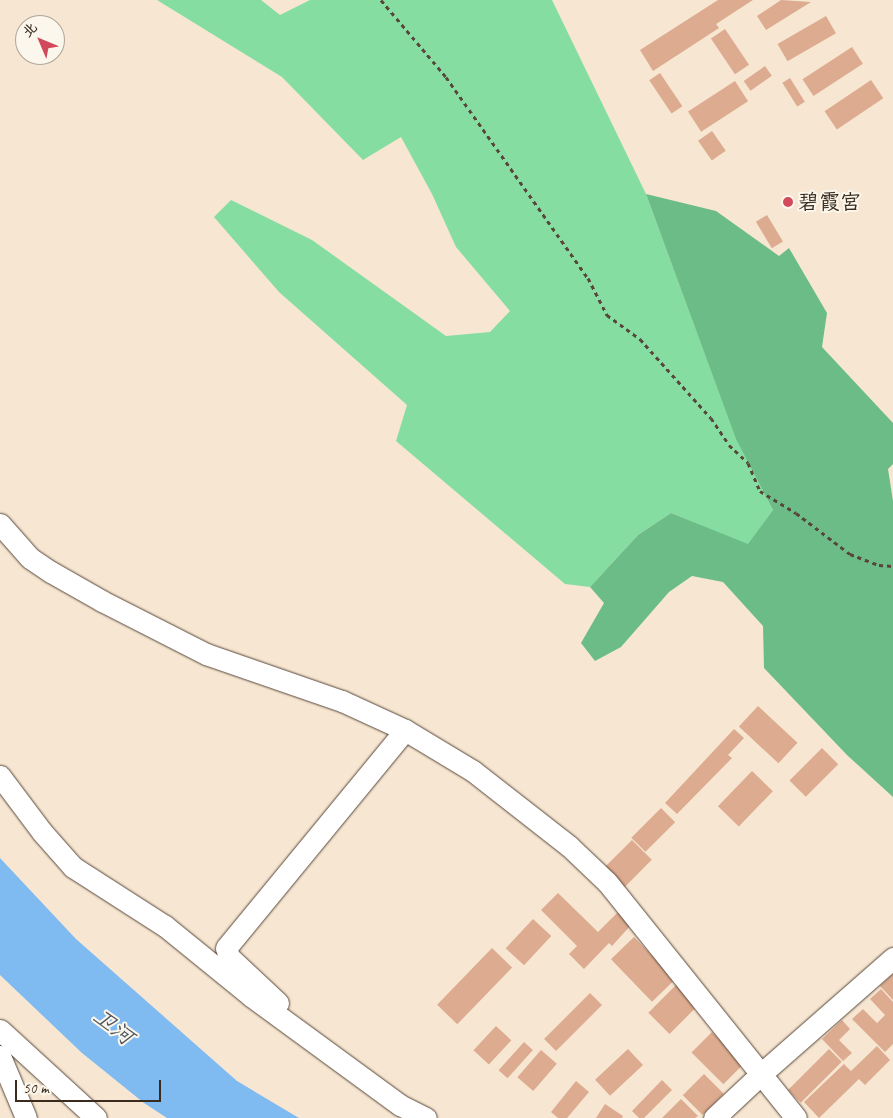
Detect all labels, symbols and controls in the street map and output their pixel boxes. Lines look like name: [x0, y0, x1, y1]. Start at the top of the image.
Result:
north arrow: [15, 15, 65, 65]
text: 北: [19, 19, 41, 41]
place label: 碧霞宫: [798, 189, 861, 215]
marker: 碧霞宫: [782, 196, 794, 208]
water label: 卫河: [88, 1003, 138, 1051]
scale bar: [18, 1070, 164, 1102]
text: 50 m: [23, 1079, 49, 1098]

